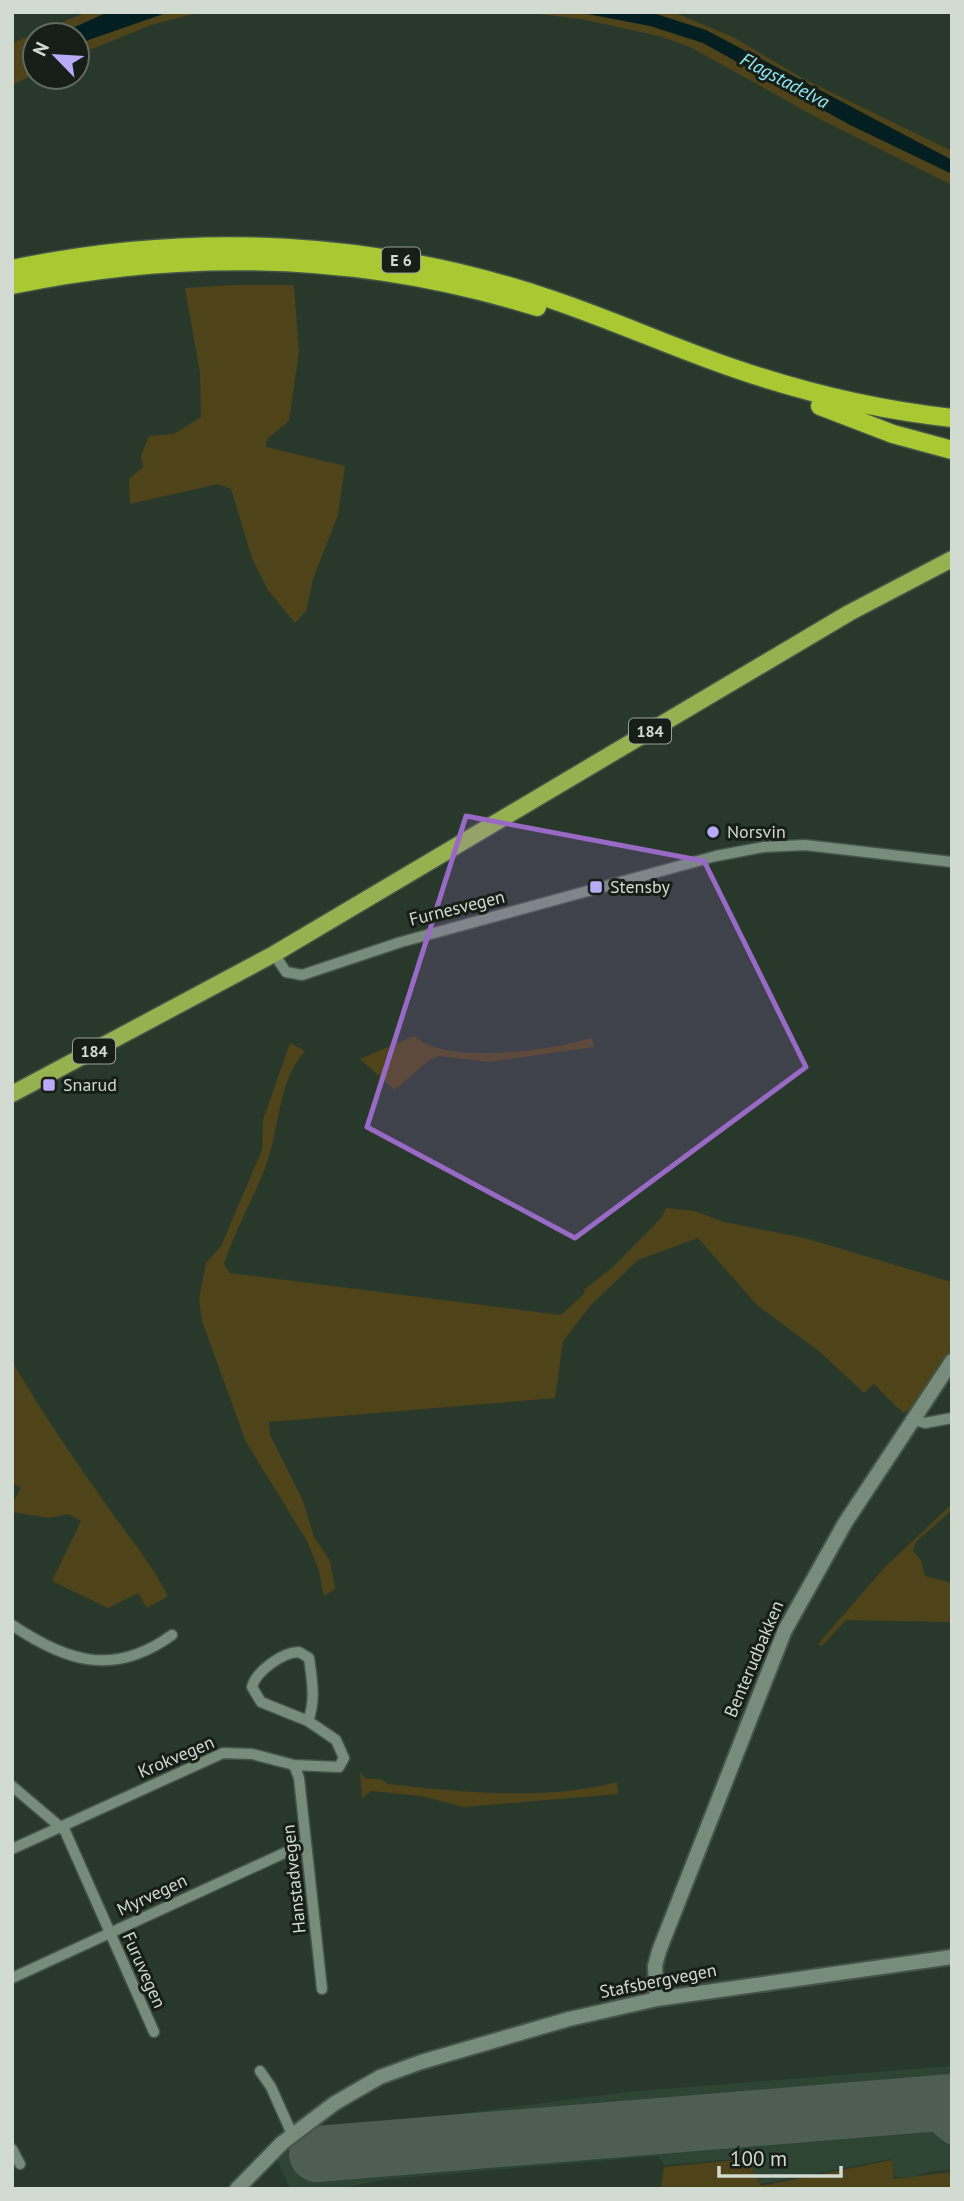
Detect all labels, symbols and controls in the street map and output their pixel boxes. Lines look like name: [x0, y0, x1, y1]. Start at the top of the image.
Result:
north arrow: [21, 21, 91, 91]
text: N: [27, 38, 54, 60]
water label: Flagstadelva: [737, 47, 834, 114]
road number: E 6: [382, 248, 420, 272]
road number: 184: [629, 718, 671, 744]
place label: Norsvin: [727, 820, 786, 843]
marker: Norsvin: [705, 824, 721, 840]
place label: Stensby: [610, 875, 671, 898]
marker: Stensby: [588, 879, 604, 895]
street label: Furnesvegen: [407, 885, 507, 931]
road number: 184: [73, 1038, 115, 1064]
place label: Snarud: [63, 1073, 117, 1096]
marker: Snarud: [41, 1077, 57, 1093]
street label: Benterudbakken: [719, 1597, 788, 1721]
street label: Krokvegen: [134, 1730, 217, 1783]
street label: Hanstadvegen: [276, 1824, 311, 1935]
street label: Myrvegen: [113, 1868, 191, 1921]
street label: Furuvegen: [117, 1928, 171, 2011]
street label: Stafsbergvegen: [597, 1958, 718, 2003]
scale bar: [719, 2134, 842, 2178]
text: 100 m: [730, 2145, 787, 2172]

